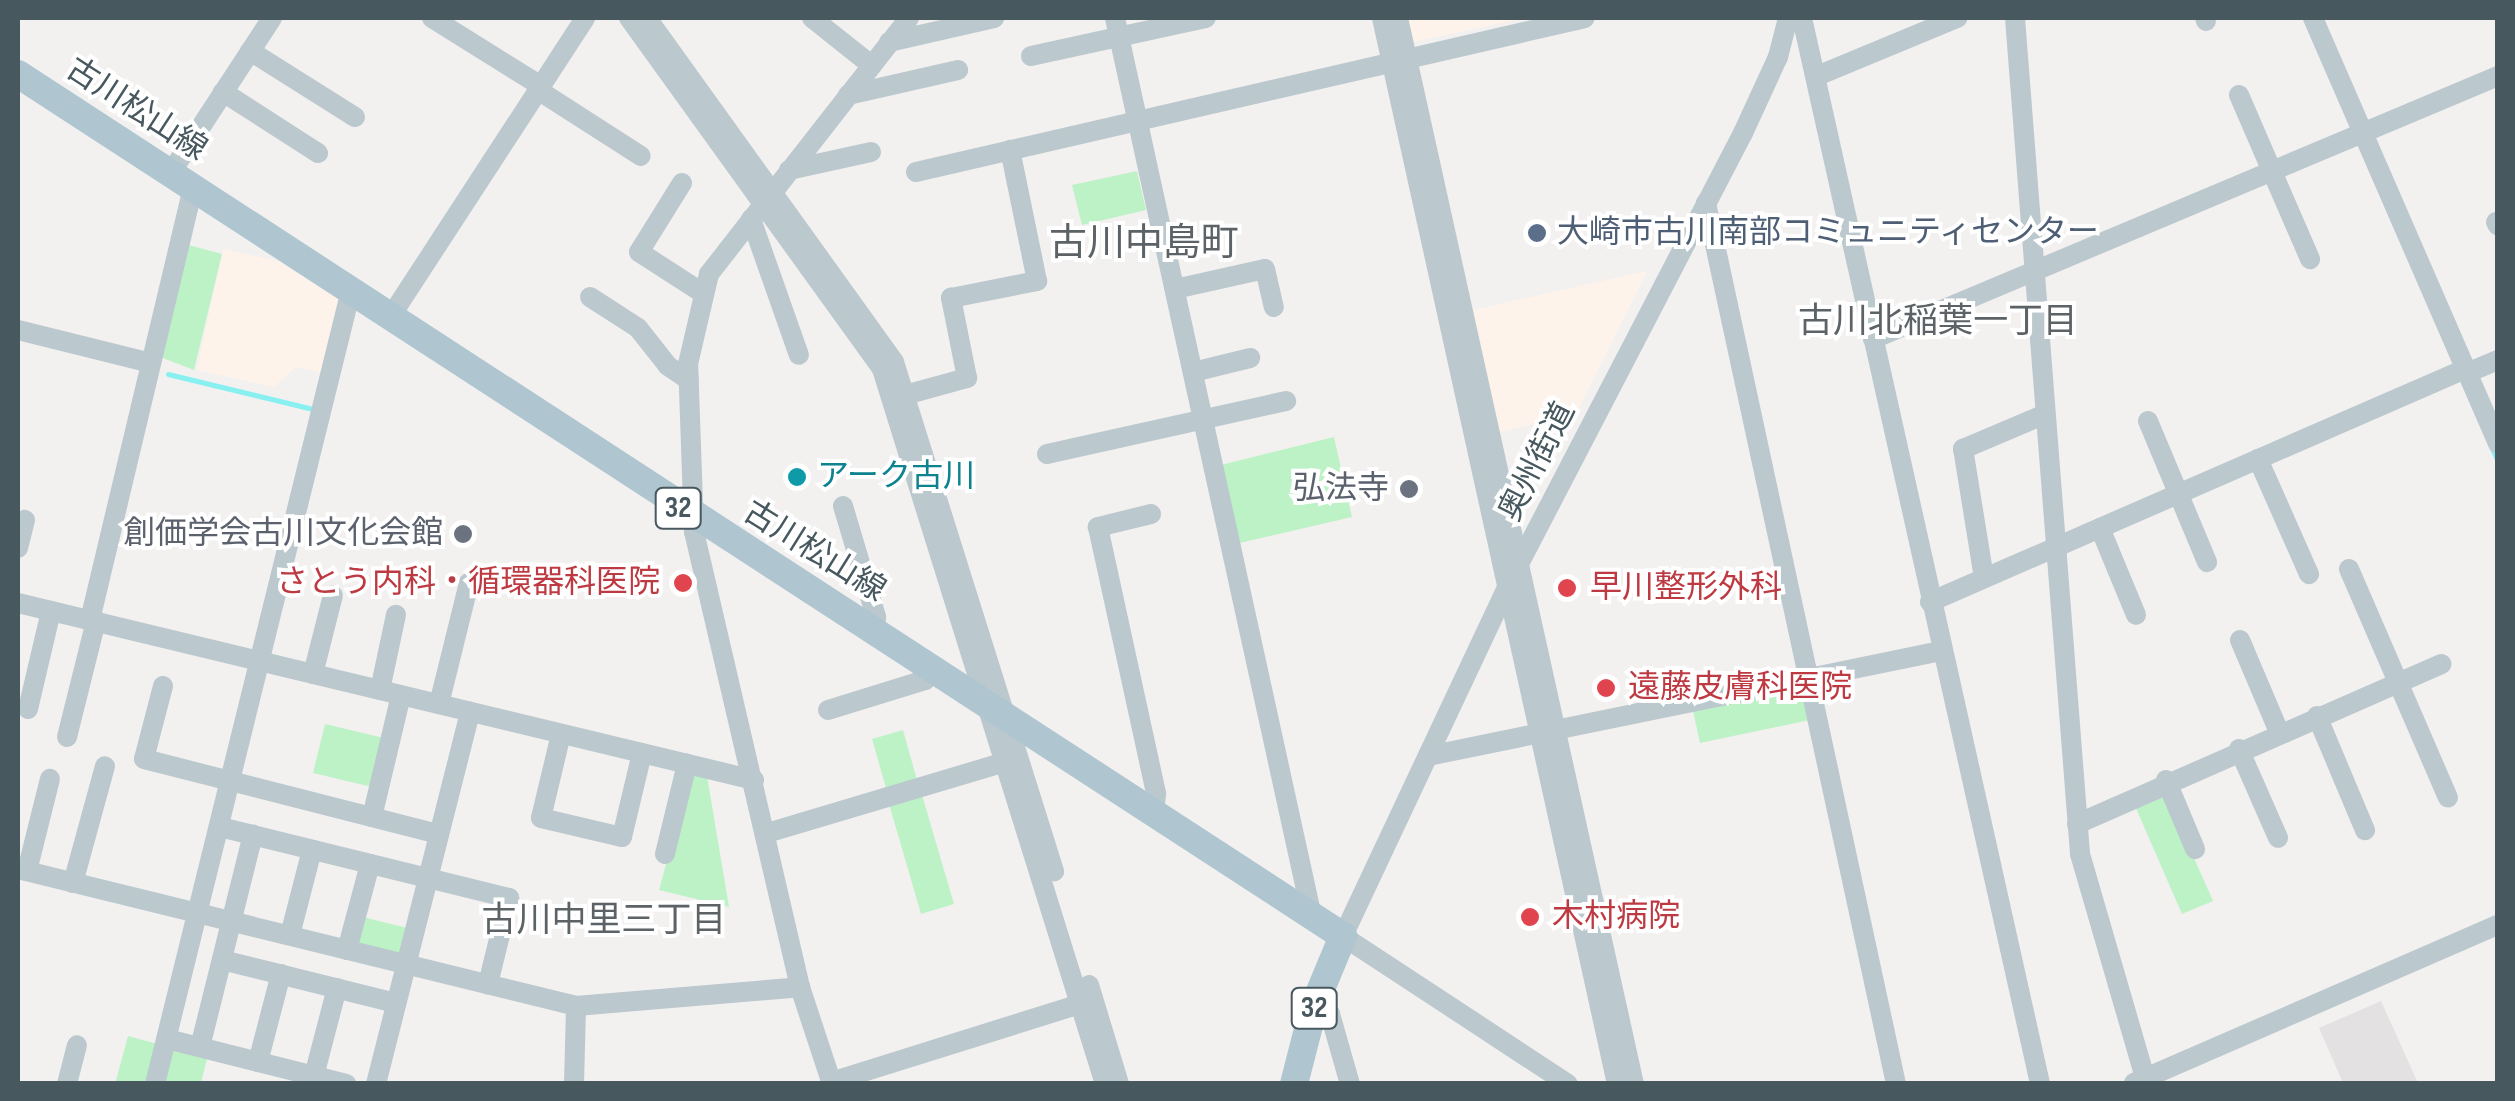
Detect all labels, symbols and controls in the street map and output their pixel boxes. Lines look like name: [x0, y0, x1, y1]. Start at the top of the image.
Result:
street label: 古川松山線: [58, 50, 214, 170]
place label: 大崎市古川南部コミュニティセンター: [1557, 214, 2101, 252]
district label: 古川中島町: [1049, 221, 1239, 267]
marker: 大崎市古川南部コミュニティセンター: [1526, 222, 1548, 244]
district label: 古川北稲葉一丁目: [1798, 301, 2078, 343]
street label: 奥州街道: [1492, 396, 1584, 528]
place label: アーク古川: [817, 458, 975, 496]
marker: アーク古川: [786, 466, 808, 488]
place label: 弘法寺: [1293, 470, 1389, 508]
marker: 弘法寺: [1398, 478, 1420, 500]
road number: 32: [653, 483, 703, 533]
street label: 古川松山線: [736, 493, 892, 611]
place label: 創価学会古川文化会館: [123, 515, 443, 553]
marker: 創価学会古川文化会館: [452, 523, 474, 545]
place label: さとう内科・循環器科医院: [276, 564, 660, 602]
place label: 早川整形外科: [1590, 569, 1782, 607]
marker: さとう内科・循環器科医院: [670, 570, 696, 596]
marker: 早川整形外科: [1554, 575, 1580, 601]
place label: 遠藤皮膚科医院: [1628, 669, 1852, 707]
marker: 遠藤皮膚科医院: [1593, 675, 1619, 701]
place label: 木村病院: [1552, 898, 1680, 936]
district label: 古川中里三丁目: [482, 900, 726, 942]
marker: 木村病院: [1517, 904, 1543, 930]
road number: 32: [1289, 983, 1339, 1033]

